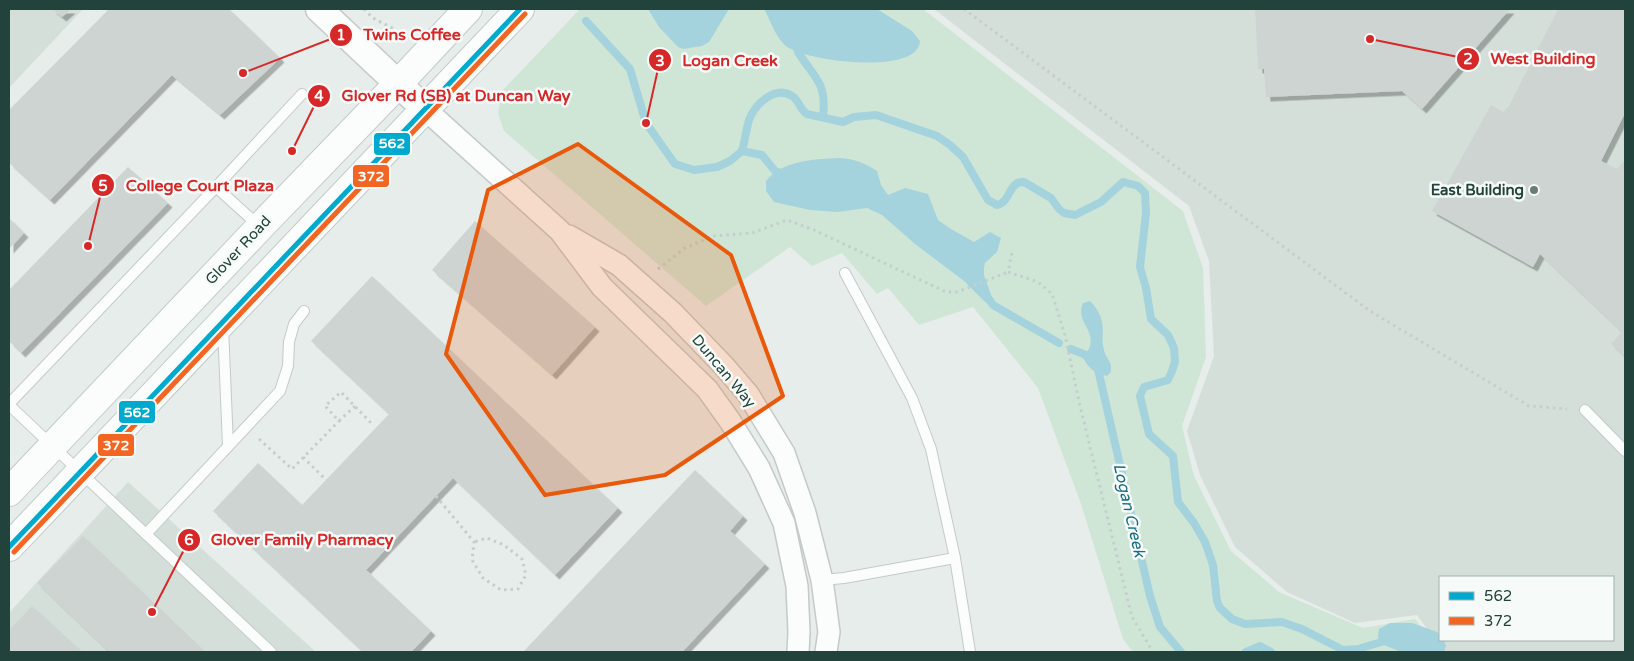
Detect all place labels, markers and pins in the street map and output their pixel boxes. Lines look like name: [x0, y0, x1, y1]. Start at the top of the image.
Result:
callout: Twins Coffee: [329, 19, 471, 50]
callout: West Building: [1456, 43, 1606, 74]
callout: Logan Creek: [648, 45, 788, 76]
callout: Glover Rd (SB) at Duncan Way: [307, 80, 580, 111]
callout: College Court Plaza: [91, 170, 284, 201]
place label: East Building: [1431, 181, 1524, 200]
marker: East Building: [1528, 184, 1540, 196]
callout: Glover Family Pharmacy: [176, 524, 404, 555]

